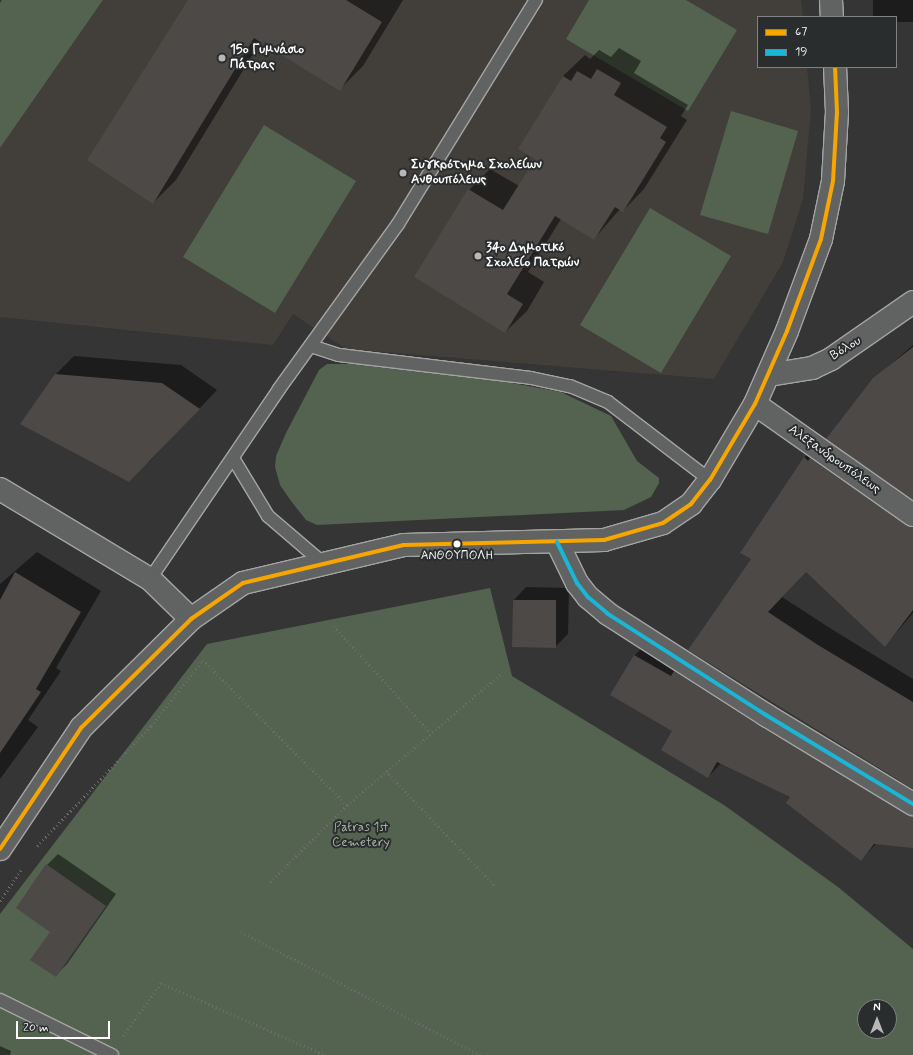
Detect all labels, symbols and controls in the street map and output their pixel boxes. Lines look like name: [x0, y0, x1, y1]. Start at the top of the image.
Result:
legend: [757, 16, 897, 68]
text: 67: [795, 24, 807, 40]
place label: 15ο Γυμνάσιο Πάτρας: [230, 43, 304, 74]
text: 19: [795, 44, 808, 60]
marker: 15ο Γυμνάσιο Πάτρας: [217, 53, 227, 63]
place label: Συγκρότημα Σχολείων Ανθουπόλεως: [411, 158, 542, 189]
marker: Συγκρότημα Σχολείων Ανθουπόλεως: [398, 168, 408, 178]
place label: 34ο Δημοτικό Σχολείο Πατρών: [486, 241, 579, 272]
marker: 34ο Δημοτικό Σχολείο Πατρών: [473, 251, 483, 261]
street label: Βόλου: [828, 334, 864, 364]
street label: Αλεξανδρουπόλεως: [785, 422, 883, 498]
marker: ΑΝΘΟΥΠΟΛΗ: [452, 539, 462, 549]
place label: ΑΝΘΟΥΠΟΛΗ: [421, 550, 493, 564]
park label: Patras 1st Cemetery: [332, 821, 390, 852]
north arrow: [857, 999, 897, 1039]
text: N: [873, 1001, 881, 1015]
scale bar: [18, 1013, 112, 1039]
text: 20 m: [23, 1020, 49, 1036]

